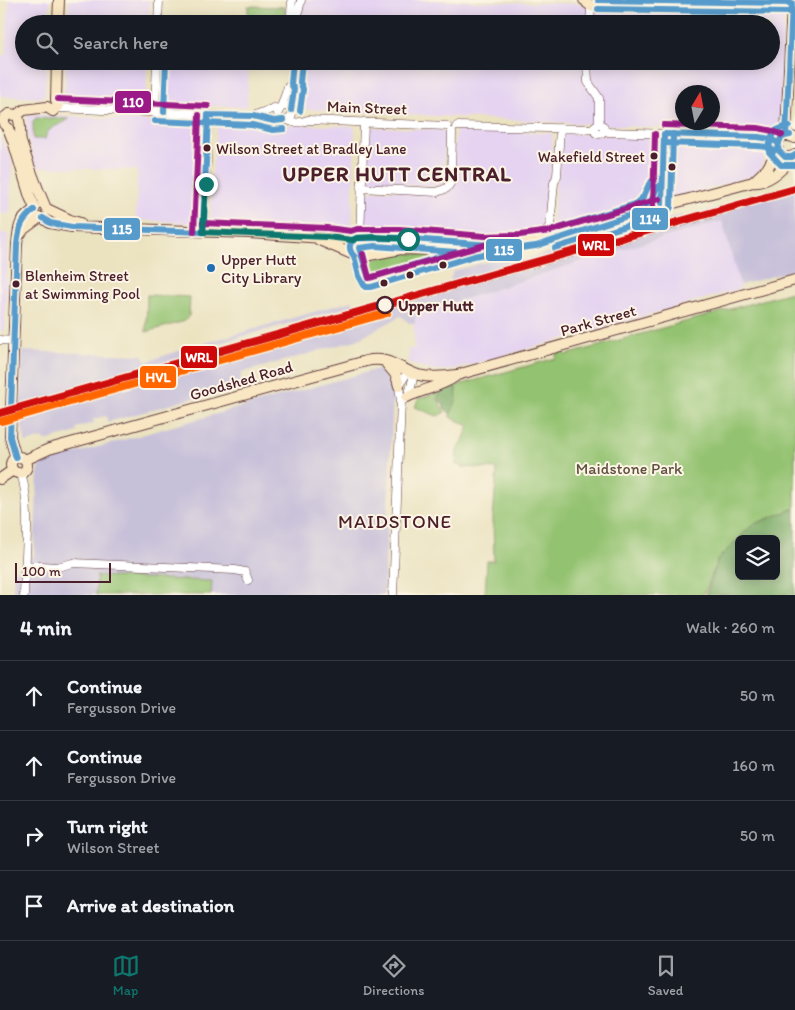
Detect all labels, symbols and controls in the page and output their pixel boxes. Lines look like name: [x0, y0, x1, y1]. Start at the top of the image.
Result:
search box: [15, 15, 780, 70]
icon: search: [33, 29, 61, 57]
text: Search here: [73, 31, 168, 54]
north arrow: [675, 85, 720, 130]
line badge: 110: [114, 90, 152, 114]
text: 110: [122, 94, 144, 111]
street label: Main Street: [327, 97, 407, 118]
place label: Wilson Street at Bradley Lane: [216, 140, 406, 158]
marker: Wilson Street at Bradley Lane: [202, 143, 212, 153]
place label: Wakefield Street: [538, 148, 645, 166]
marker: Wakefield Street: [649, 151, 659, 161]
district label: UPPER HUTT CENTRAL: [282, 161, 512, 186]
unlabelled marker: [667, 162, 677, 172]
route end: [195, 173, 218, 196]
line badge: 114: [631, 207, 669, 231]
text: 114: [639, 211, 661, 228]
line badge: 115: [103, 217, 141, 241]
text: 115: [112, 221, 133, 238]
route start: [397, 228, 420, 251]
line badge: WRL: [577, 233, 615, 257]
text: WRL: [582, 237, 611, 254]
line badge: 115: [485, 238, 523, 262]
text: 115: [494, 242, 515, 259]
place label: Upper Hutt City Library: [221, 250, 302, 287]
unlabelled marker: [438, 260, 448, 270]
marker: Upper Hutt City Library: [205, 262, 217, 274]
place label: Blenheim Street at Swimming Pool: [25, 267, 141, 303]
unlabelled marker: [405, 270, 415, 280]
unlabelled marker: [379, 278, 389, 288]
marker: Blenheim Street at Swimming Pool: [11, 279, 21, 289]
marker: Upper Hutt: [376, 296, 394, 314]
place label: Upper Hutt: [398, 296, 474, 316]
street label: Park Street: [558, 301, 638, 340]
line badge: WRL: [180, 345, 218, 369]
text: WRL: [185, 349, 214, 366]
street label: Goodshed Road: [187, 357, 295, 404]
line badge: HVL: [139, 365, 177, 389]
text: HVL: [145, 369, 171, 386]
park label: Maidstone Park: [576, 459, 683, 478]
district label: MAIDSTONE: [338, 510, 452, 533]
map controls: [735, 535, 780, 580]
button: layers: [735, 535, 780, 580]
scale bar: [15, 560, 111, 583]
text: 100 m: [22, 563, 61, 580]
text: 4 min: [20, 615, 72, 640]
text: Walk · 260 m: [686, 618, 775, 637]
text: Continue: [67, 675, 142, 698]
icon: ahead: [20, 682, 48, 710]
text: 50 m: [740, 686, 775, 705]
text: Fergusson Drive: [67, 698, 176, 717]
text: Continue: [67, 745, 142, 768]
icon: ahead: [20, 752, 48, 780]
text: 160 m: [732, 756, 775, 775]
text: Fergusson Drive: [67, 768, 176, 787]
text: Turn right: [67, 815, 148, 838]
icon: right: [20, 822, 48, 850]
text: 50 m: [740, 826, 775, 845]
text: Wilson Street: [67, 838, 160, 857]
icon: arrive: [20, 892, 48, 920]
text: Arrive at destination: [67, 894, 234, 917]
tab: Map: [112, 952, 140, 999]
tab: Directions: [363, 952, 424, 999]
tab: Saved: [648, 952, 683, 999]

